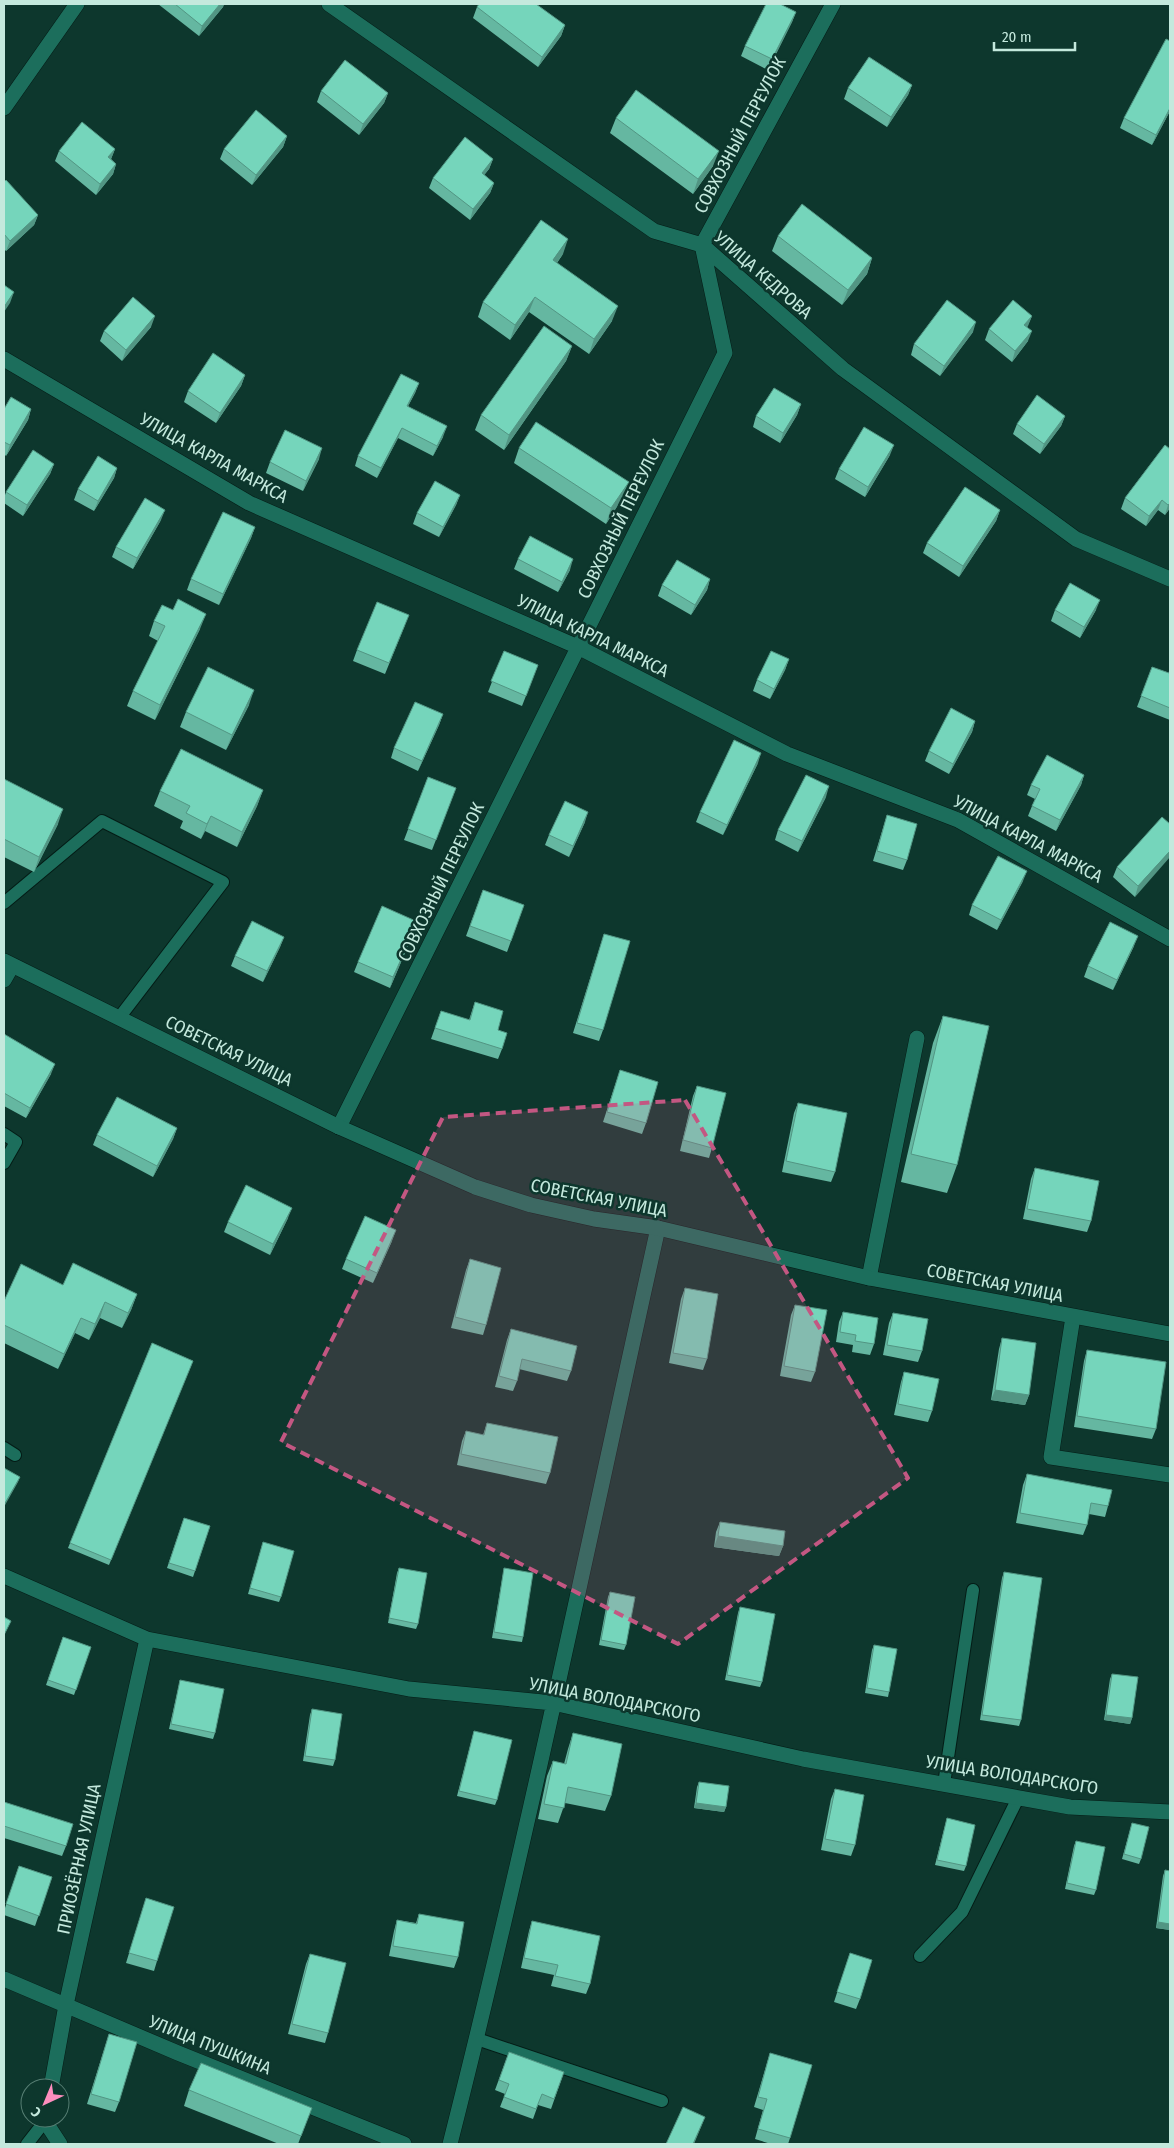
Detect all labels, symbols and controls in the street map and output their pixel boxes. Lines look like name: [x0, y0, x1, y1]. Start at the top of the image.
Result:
scale bar: [994, 20, 1075, 52]
text: 20 m: [1002, 28, 1032, 46]
street label: СОВХОЗНЫЙ ПЕРЕУЛОК: [689, 53, 791, 217]
street label: УЛИЦА КЕДРОВА: [709, 226, 817, 324]
street label: УЛИЦА КАРЛА МАРКСА: [135, 408, 292, 508]
street label: СОВХОЗНЫЙ ПЕРЕУЛОК: [573, 436, 669, 602]
street label: УЛИЦА КАРЛА МАРКСА: [513, 589, 673, 682]
street label: УЛИЦА КАРЛА МАРКСА: [949, 790, 1107, 888]
street label: СОВХОЗНЫЙ ПЕРЕУЛОК: [393, 799, 489, 965]
street label: СОВЕТСКАЯ УЛИЦА: [162, 1011, 297, 1091]
street label: СОВЕТСКАЯ УЛИЦА: [529, 1174, 670, 1222]
street label: СОВЕТСКАЯ УЛИЦА: [925, 1259, 1066, 1307]
street label: УЛИЦА ВОЛОДАРСКОГО: [526, 1672, 703, 1727]
street label: УЛИЦА ВОЛОДАРСКОГО: [923, 1750, 1100, 1799]
street label: ПРИОЗЁРНАЯ УЛИЦА: [52, 1781, 106, 1936]
street label: УЛИЦА ПУШКИНА: [145, 2010, 275, 2080]
north arrow: [20, 2078, 70, 2128]
text: С: [27, 2103, 45, 2121]

